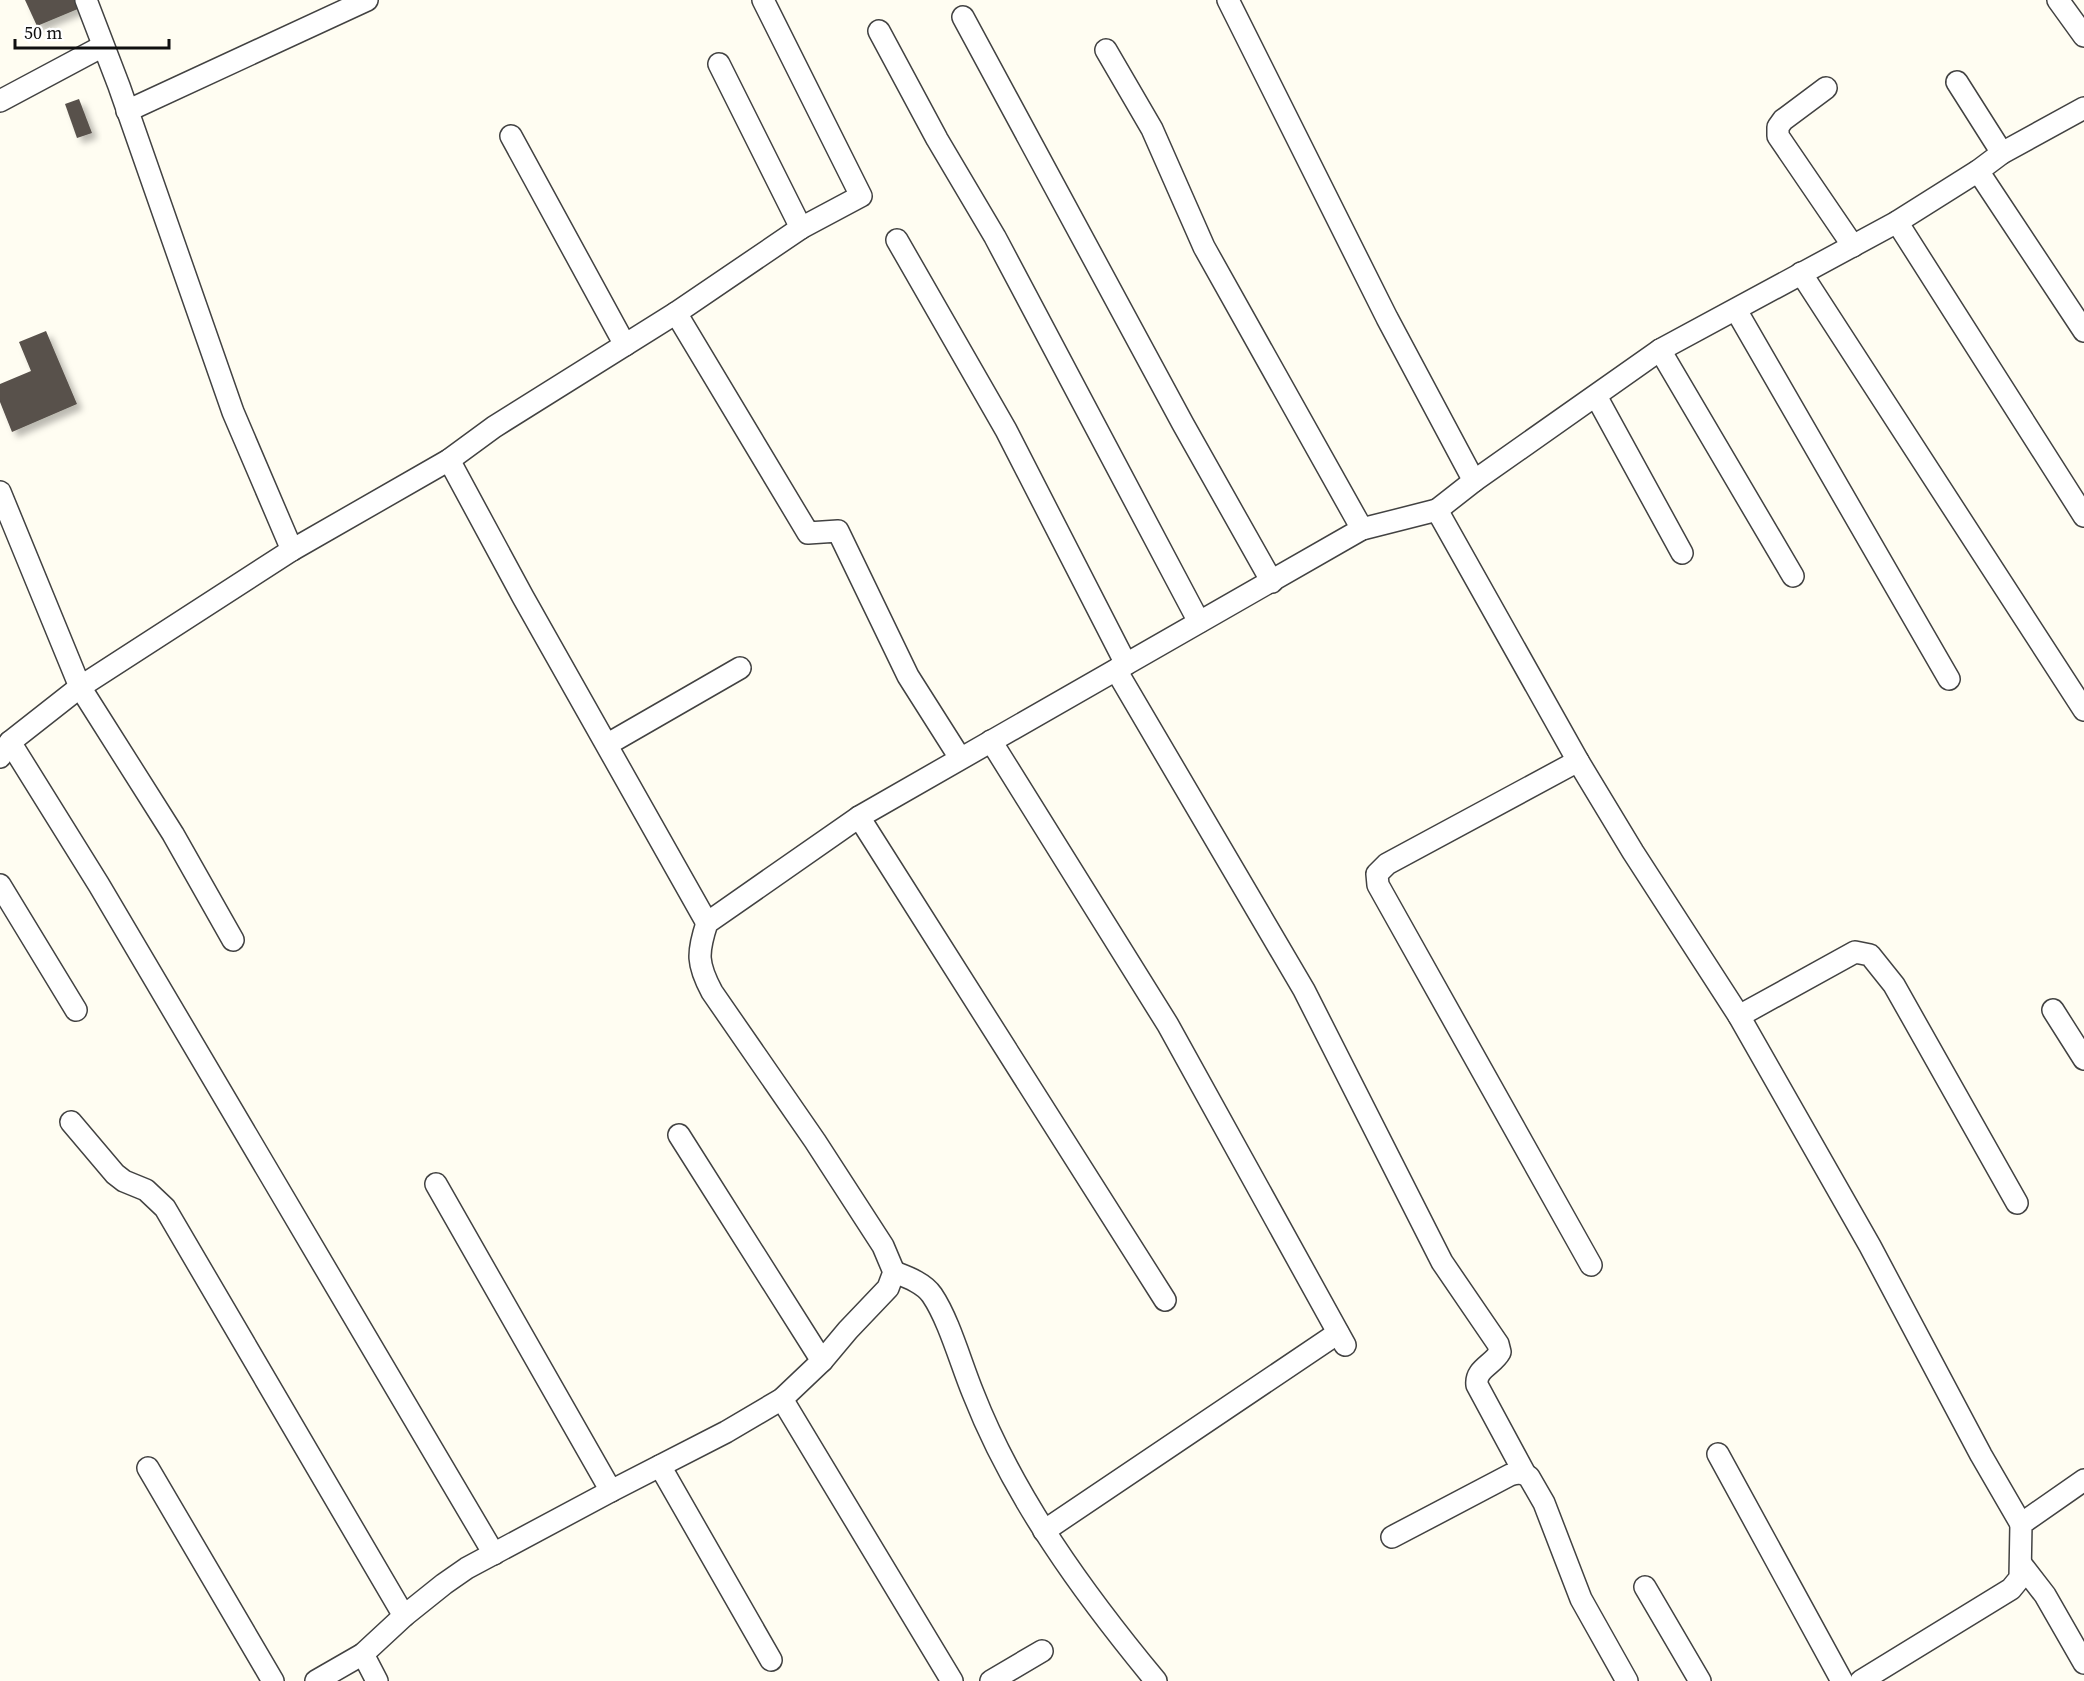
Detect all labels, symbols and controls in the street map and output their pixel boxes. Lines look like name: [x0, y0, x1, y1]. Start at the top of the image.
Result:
scale bar: [15, 12, 170, 50]
text: 50 m: [24, 20, 62, 45]

